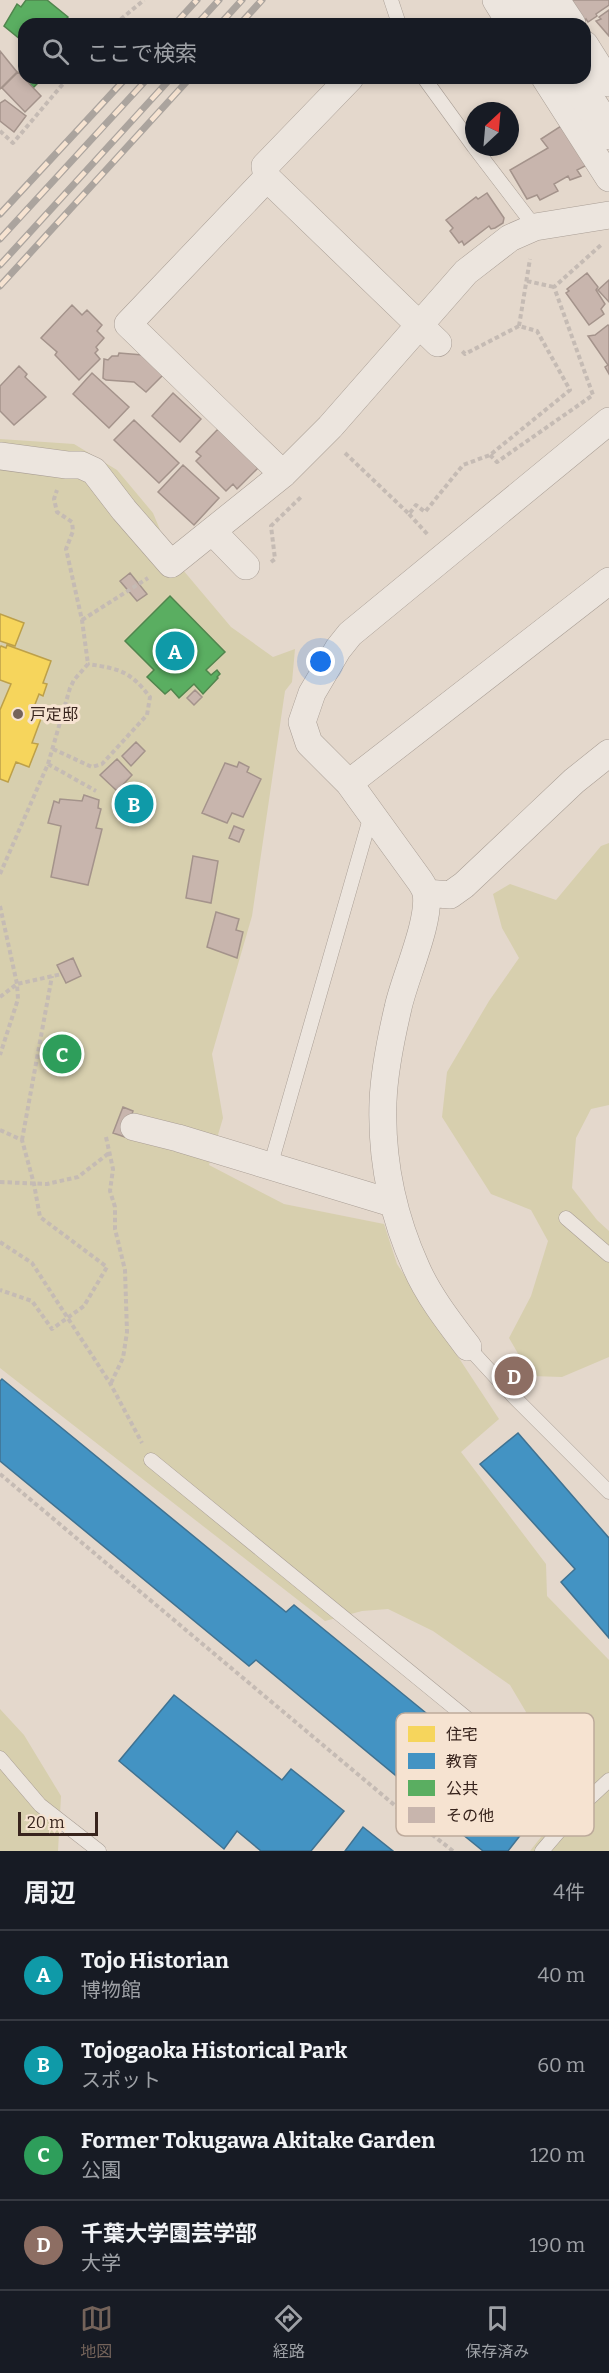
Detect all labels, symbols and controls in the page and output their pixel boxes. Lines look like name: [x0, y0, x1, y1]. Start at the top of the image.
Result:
search box: [18, 18, 591, 84]
icon: search: [39, 35, 72, 68]
text: ここで検索: [87, 40, 197, 67]
north arrow: [465, 102, 519, 156]
pin: A: [156, 628, 195, 674]
your location: [306, 647, 335, 676]
place label: 戸定邸: [30, 705, 78, 724]
marker: 戸定邸: [11, 707, 25, 721]
pin: B: [114, 782, 154, 826]
pin: C: [42, 1032, 82, 1076]
pin: D: [494, 1354, 534, 1398]
legend: [396, 1713, 594, 1836]
text: 住宅: [446, 1725, 478, 1744]
text: 教育: [446, 1752, 478, 1771]
text: 公共: [446, 1779, 478, 1798]
text: その他: [446, 1806, 494, 1825]
scale bar: [18, 1809, 98, 1836]
text: 20 m: [27, 1813, 64, 1832]
text: 周辺: [24, 1878, 76, 1909]
text: 4件: [553, 1880, 585, 1904]
text: Tojo Historian: [81, 1947, 229, 1974]
text: A: [36, 1963, 51, 1987]
text: 40 m: [537, 1963, 585, 1987]
text: 博物館: [81, 1978, 141, 2002]
text: Tojogaoka Historical Park: [81, 2037, 347, 2064]
text: B: [37, 2053, 50, 2077]
text: 60 m: [537, 2053, 585, 2077]
text: スポット: [81, 2068, 161, 2092]
text: Former Tokugawa Akitake Garden: [81, 2127, 435, 2154]
text: C: [37, 2143, 50, 2167]
text: 120 m: [530, 2143, 585, 2167]
text: 公園: [81, 2158, 121, 2182]
text: 千葉大学園芸学部: [81, 2220, 257, 2247]
text: D: [36, 2233, 51, 2257]
text: 190 m: [529, 2233, 585, 2257]
text: 大学: [81, 2251, 121, 2275]
tab: 地図: [80, 2302, 113, 2362]
tab: 経路: [272, 2302, 305, 2362]
tab: 保存済み: [465, 2302, 529, 2362]

